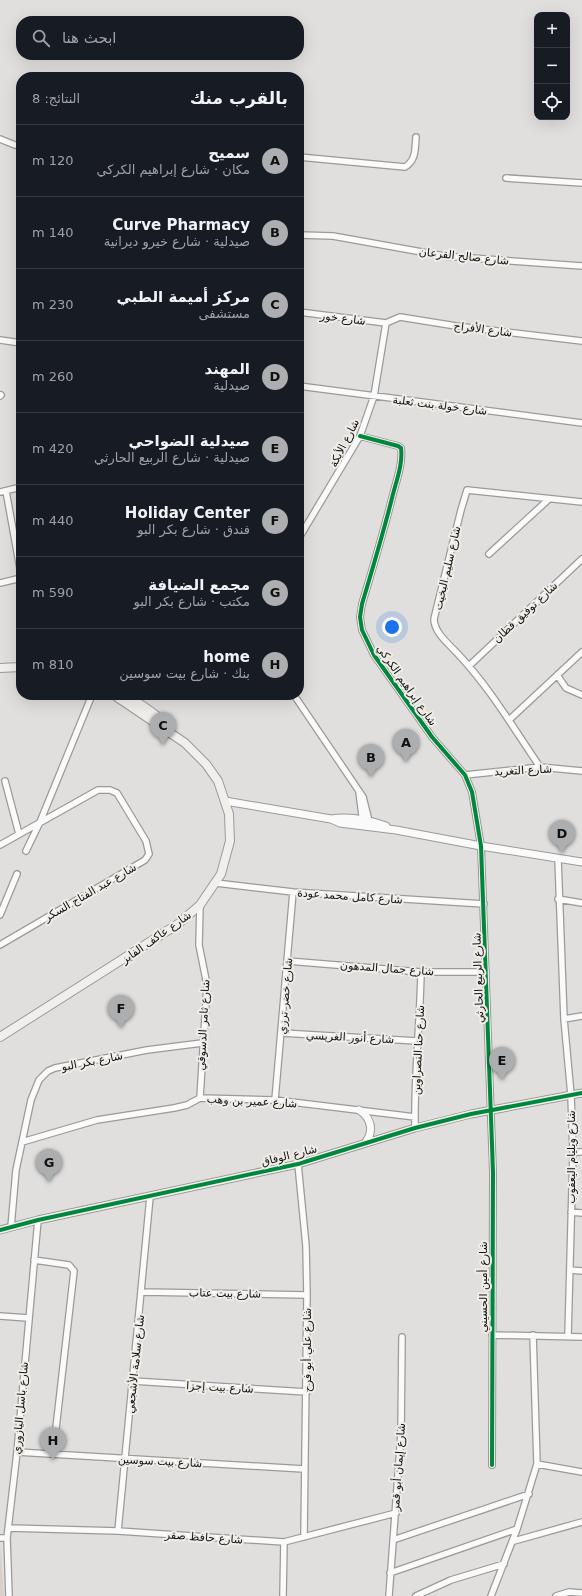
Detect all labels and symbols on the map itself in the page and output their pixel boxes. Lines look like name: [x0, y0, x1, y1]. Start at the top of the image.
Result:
street label: شارع صالح القرعان: [418, 245, 510, 268]
street label: شارع خور: [318, 309, 366, 328]
street label: شارع الأفراح: [453, 318, 513, 340]
street label: شارع خولة بنت ثعلبة: [392, 393, 488, 418]
street label: شارع الأيكة: [326, 417, 362, 469]
street label: شارع سليم البخيت: [431, 525, 463, 611]
street label: شارع توفيق قطان: [490, 579, 561, 646]
your location: [382, 617, 402, 637]
street label: شارع إبراهيم الكركي: [374, 642, 439, 728]
pin: C: [150, 712, 176, 745]
pin: A: [393, 729, 419, 762]
pin: B: [358, 744, 384, 777]
street label: شارع التغريد: [494, 762, 552, 779]
pin: D: [549, 820, 575, 853]
street label: شارع عبد الفتاح السكر: [41, 861, 139, 925]
street label: شارع كامل محمد عودة: [297, 886, 403, 907]
street label: شارع عاكف الفايز: [118, 908, 194, 967]
street label: شارع الربيع الحارثي: [470, 933, 487, 1023]
street label: شارع خضر ترزي: [276, 957, 295, 1035]
street label: شارع جمال المدهون: [340, 959, 434, 978]
street label: شارع ثامر الدسوقي: [195, 979, 212, 1071]
pin: F: [108, 995, 134, 1028]
street label: شارع حنا النصراوين: [410, 1005, 427, 1095]
street label: شارع أنور الغريسي: [305, 1028, 395, 1046]
pin: E: [489, 1047, 515, 1080]
street label: شارع بكر البو: [59, 1049, 124, 1074]
street label: شارع عمير بن وهب: [206, 1093, 298, 1110]
street label: شارع ويليام اليعقوب: [565, 1110, 578, 1204]
street label: شارع الوفاق: [260, 1142, 318, 1169]
pin: G: [36, 1149, 62, 1182]
street label: شارع أمين الحسيني: [476, 1241, 490, 1333]
street label: شارع بيت عتاب: [189, 1286, 261, 1301]
street label: شارع علي أبو فرح: [300, 1308, 314, 1392]
street label: شارع سلامة الأشجعي: [123, 1314, 147, 1414]
street label: شارع باسل اليازوري: [10, 1361, 31, 1455]
street label: شارع بيت إجزا: [186, 1379, 254, 1396]
street label: شارع إيمان أبو قمر: [388, 1422, 408, 1513]
pin: H: [40, 1427, 66, 1460]
street label: شارع بيت سوسين: [117, 1453, 202, 1470]
street label: شارع حافظ صقر: [163, 1528, 243, 1547]

